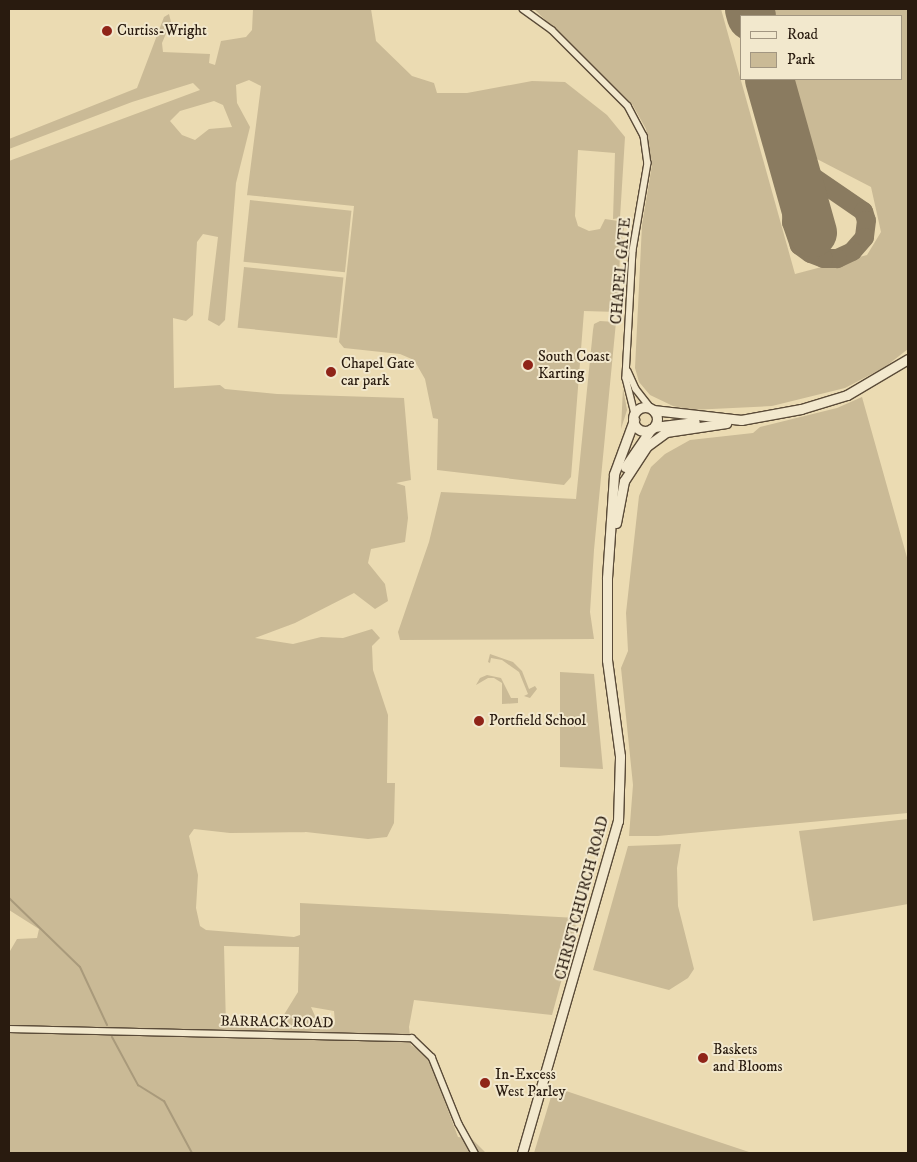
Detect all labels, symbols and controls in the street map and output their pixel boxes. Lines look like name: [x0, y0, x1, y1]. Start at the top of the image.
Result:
legend: [740, 15, 902, 80]
place label: Curtiss-Wright: [117, 22, 207, 40]
marker: Curtiss-Wright: [101, 25, 113, 37]
text: Road: [787, 25, 818, 44]
text: Park: [787, 50, 815, 69]
street label: CHAPEL GATE: [607, 217, 635, 325]
place label: South Coast Karting: [538, 347, 610, 382]
place label: Chapel Gate car park: [341, 354, 415, 389]
marker: South Coast Karting: [522, 359, 534, 371]
marker: Chapel Gate car park: [325, 366, 337, 378]
place label: Portfield School: [489, 712, 586, 730]
marker: Portfield School: [473, 715, 485, 727]
street label: CHRISTCHURCH ROAD: [551, 814, 613, 982]
street label: BARRACK ROAD: [220, 1012, 334, 1032]
place label: Baskets and Blooms: [713, 1040, 783, 1075]
marker: Baskets and Blooms: [697, 1052, 709, 1064]
place label: In-Excess West Parley: [495, 1065, 566, 1100]
marker: In-Excess West Parley: [479, 1077, 491, 1089]

